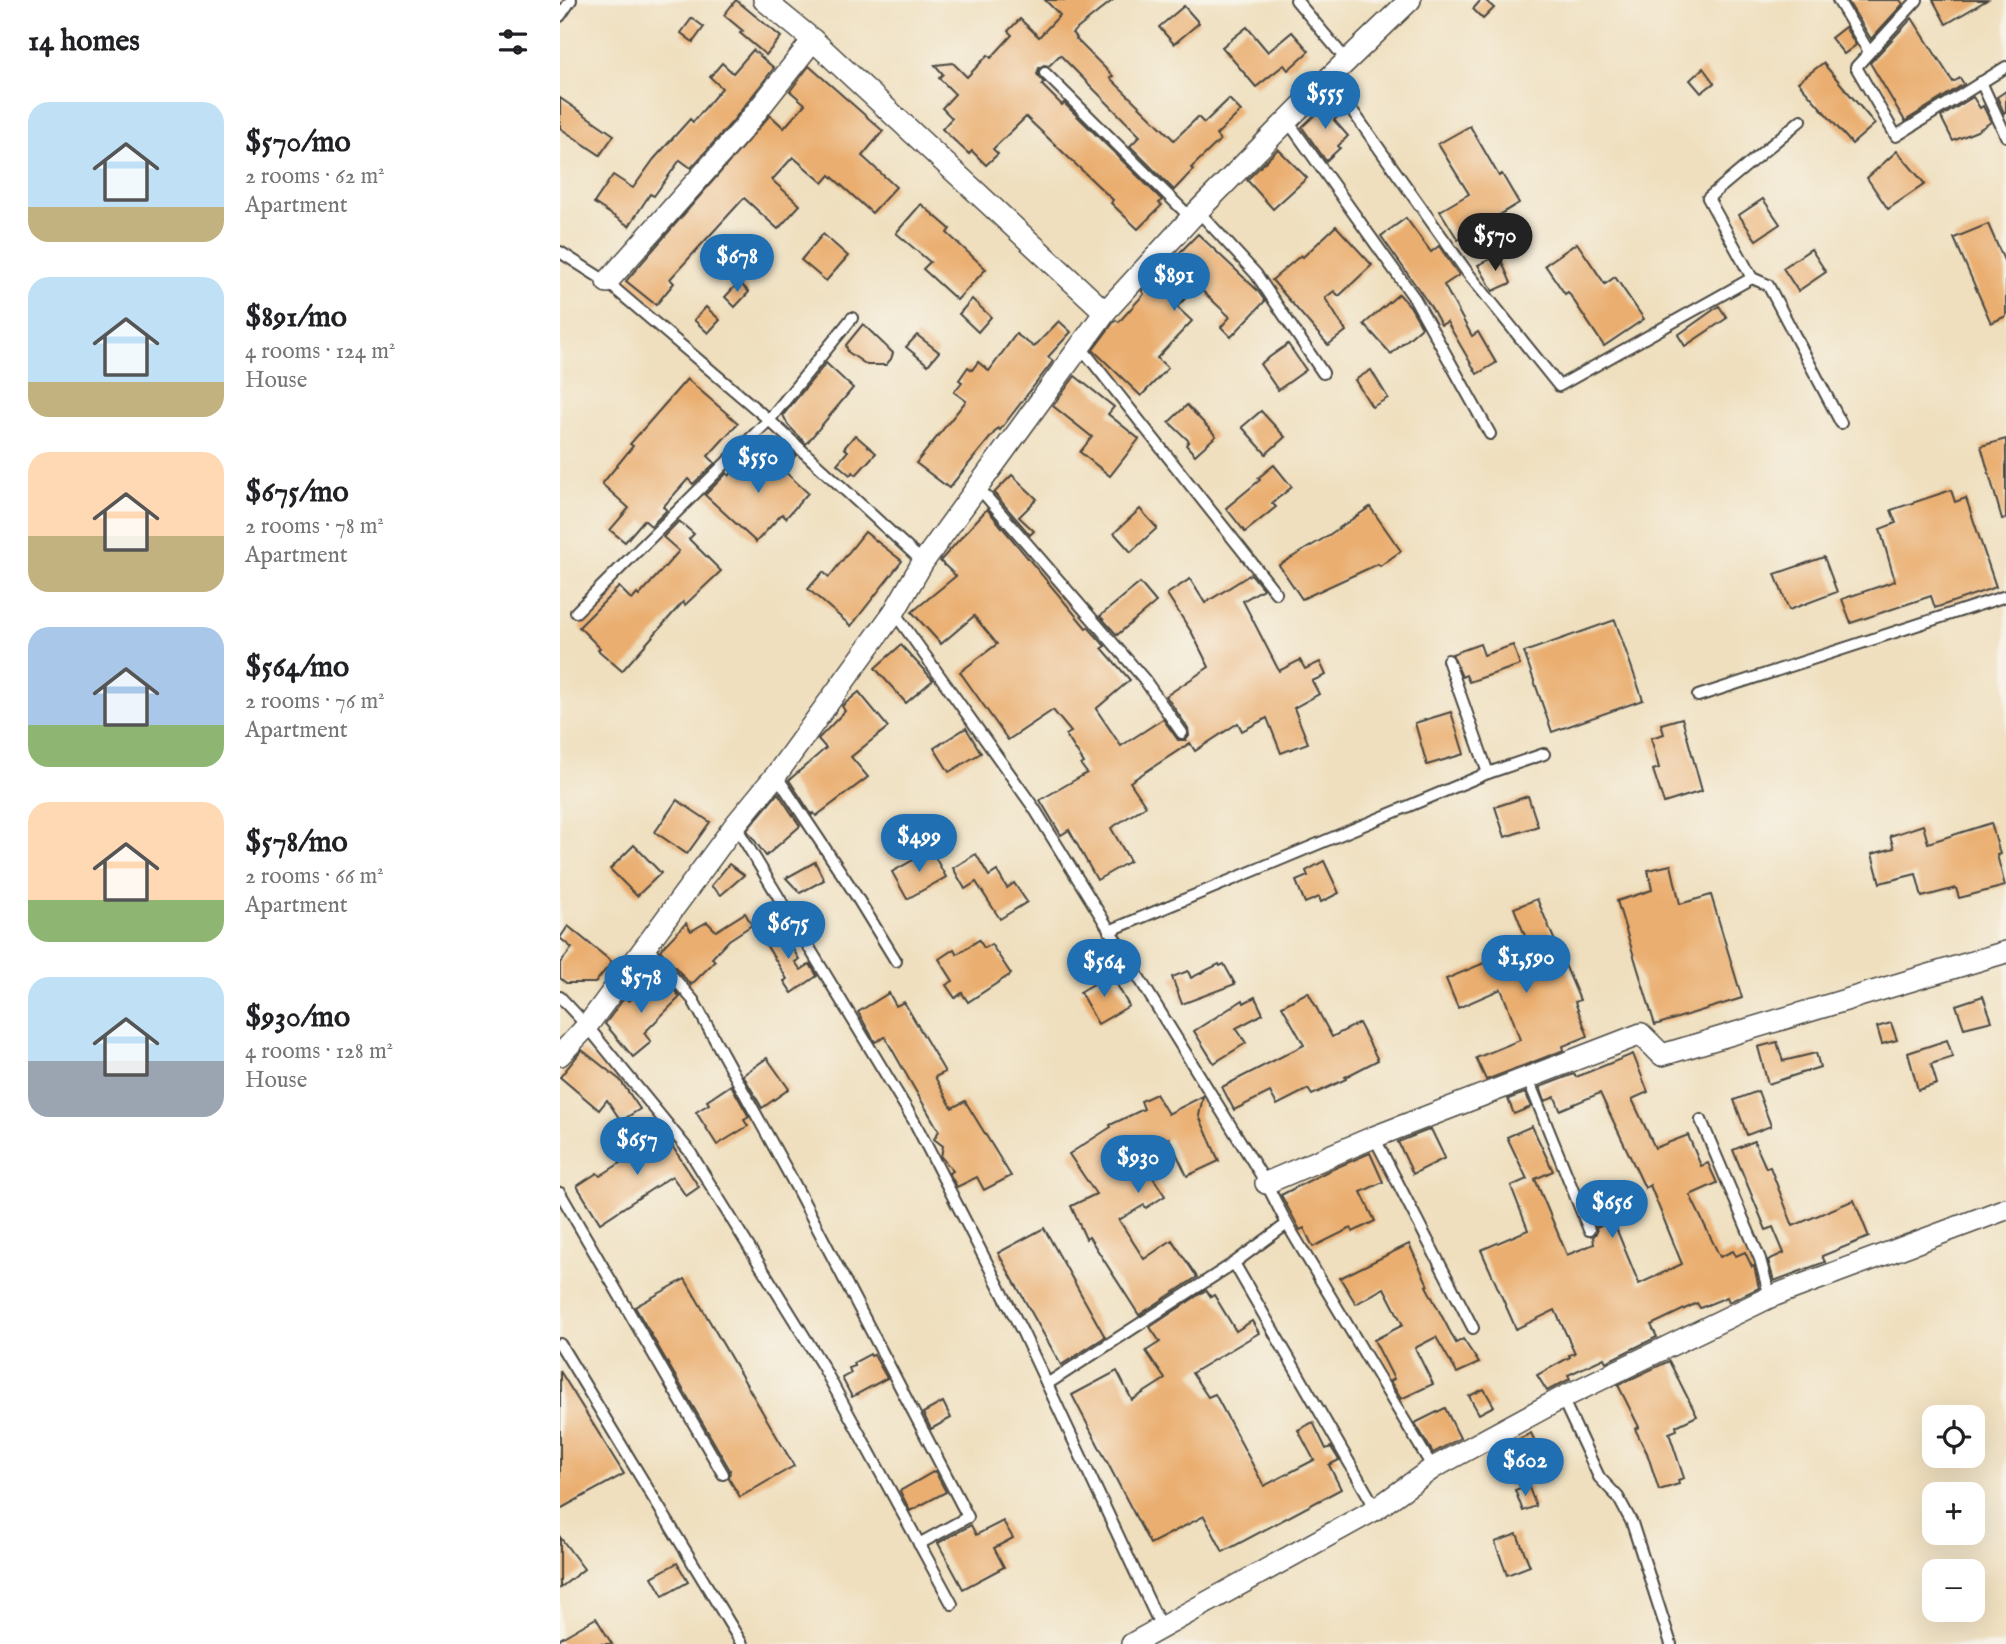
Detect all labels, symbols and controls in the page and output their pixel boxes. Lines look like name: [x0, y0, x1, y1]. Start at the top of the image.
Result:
text: 14 homes: [28, 23, 140, 61]
icon: filters: [494, 23, 532, 61]
pin: $555: [1284, 72, 1366, 131]
text: $555: [1306, 79, 1344, 108]
text: $570/mo: [245, 124, 351, 162]
icon: home: [84, 130, 168, 214]
text: 2 rooms · 62 m²: [245, 162, 385, 191]
text: Apartment: [245, 191, 348, 220]
pin: $570: [1454, 214, 1536, 273]
text: $570: [1473, 221, 1517, 250]
pin: $678: [696, 234, 778, 294]
text: $678: [716, 242, 758, 271]
pin: $891: [1133, 254, 1215, 313]
text: $891: [1154, 261, 1194, 290]
text: $891/mo: [245, 299, 347, 337]
icon: home: [84, 305, 168, 389]
text: 4 rooms · 124 m²: [245, 337, 395, 366]
text: House: [245, 366, 307, 395]
pin: $550: [717, 435, 799, 495]
text: $550: [738, 443, 778, 472]
text: $675/mo: [245, 474, 349, 512]
icon: home: [84, 480, 168, 564]
text: 2 rooms · 78 m²: [245, 512, 384, 541]
text: Apartment: [245, 541, 348, 570]
text: $564/mo: [245, 649, 349, 687]
icon: home: [84, 655, 168, 739]
text: 2 rooms · 76 m²: [245, 687, 385, 716]
text: Apartment: [245, 716, 348, 745]
pin: $499: [878, 814, 960, 874]
text: $499: [897, 822, 941, 851]
text: $578/mo: [245, 824, 348, 862]
icon: home: [84, 830, 168, 914]
text: 2 rooms · 66 m²: [245, 862, 384, 891]
text: Apartment: [245, 891, 348, 920]
pin: $675: [747, 902, 829, 961]
text: $675: [767, 909, 809, 938]
pin: $1,590: [1469, 936, 1583, 995]
pin: $564: [1063, 940, 1145, 999]
text: $1,590: [1497, 943, 1555, 972]
text: $564: [1083, 947, 1125, 976]
pin: $578: [600, 956, 682, 1015]
text: $578: [621, 963, 661, 992]
text: $930/mo: [245, 999, 350, 1037]
icon: home: [84, 1005, 168, 1089]
text: 4 rooms · 128 m²: [245, 1037, 393, 1066]
text: House: [245, 1066, 307, 1095]
pin: $657: [596, 1118, 678, 1177]
text: $657: [616, 1125, 658, 1154]
pin: $930: [1097, 1136, 1179, 1195]
text: $930: [1117, 1143, 1159, 1172]
pin: $656: [1571, 1180, 1653, 1240]
text: $656: [1592, 1188, 1632, 1217]
map controls: [1922, 1405, 1985, 1622]
button: locate: [1922, 1405, 1985, 1468]
pin: $602: [1484, 1438, 1566, 1498]
text: $602: [1503, 1446, 1547, 1475]
button: +: [1922, 1482, 1985, 1545]
button: −: [1922, 1559, 1985, 1622]

